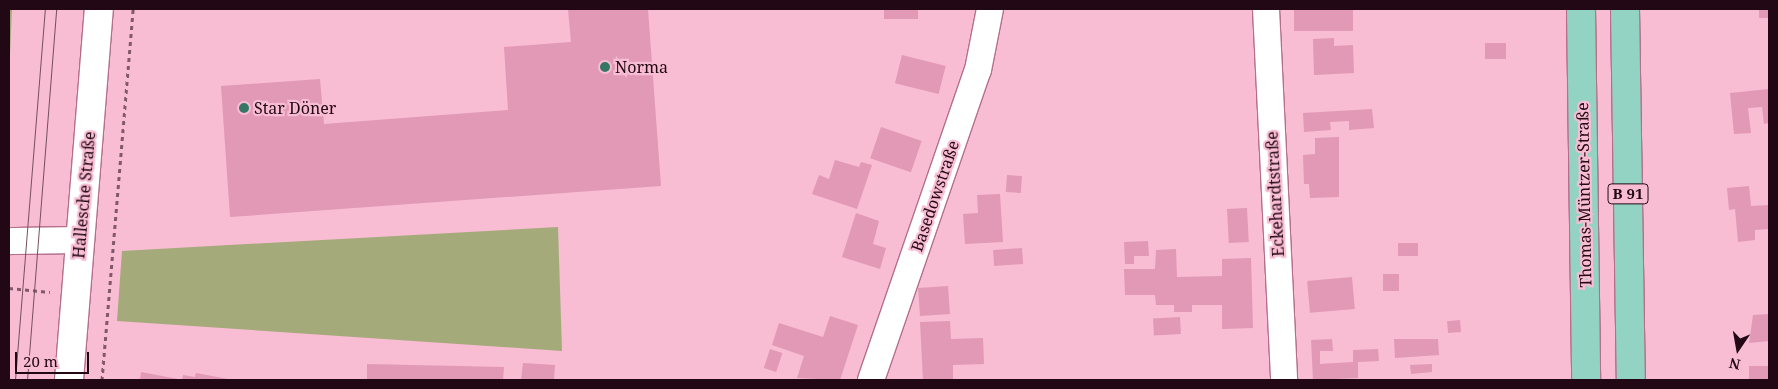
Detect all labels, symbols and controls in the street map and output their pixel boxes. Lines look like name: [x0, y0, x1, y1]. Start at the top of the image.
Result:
place label: Norma: [615, 57, 668, 77]
marker: Norma: [599, 61, 611, 73]
place label: Star Döner: [254, 98, 336, 118]
marker: Star Döner: [238, 102, 250, 114]
street label: Thomas-Müntzer-Straße: [1573, 102, 1595, 288]
street label: Hallesche Straße: [69, 131, 99, 259]
street label: Eckehardtstraße: [1262, 131, 1288, 257]
street label: Basedowstraße: [907, 138, 963, 254]
road number: B 91: [1607, 182, 1649, 206]
north arrow: [1713, 324, 1763, 374]
scale bar: [18, 342, 91, 374]
text: 20 m: [23, 351, 58, 371]
text: N: [1727, 354, 1742, 375]

